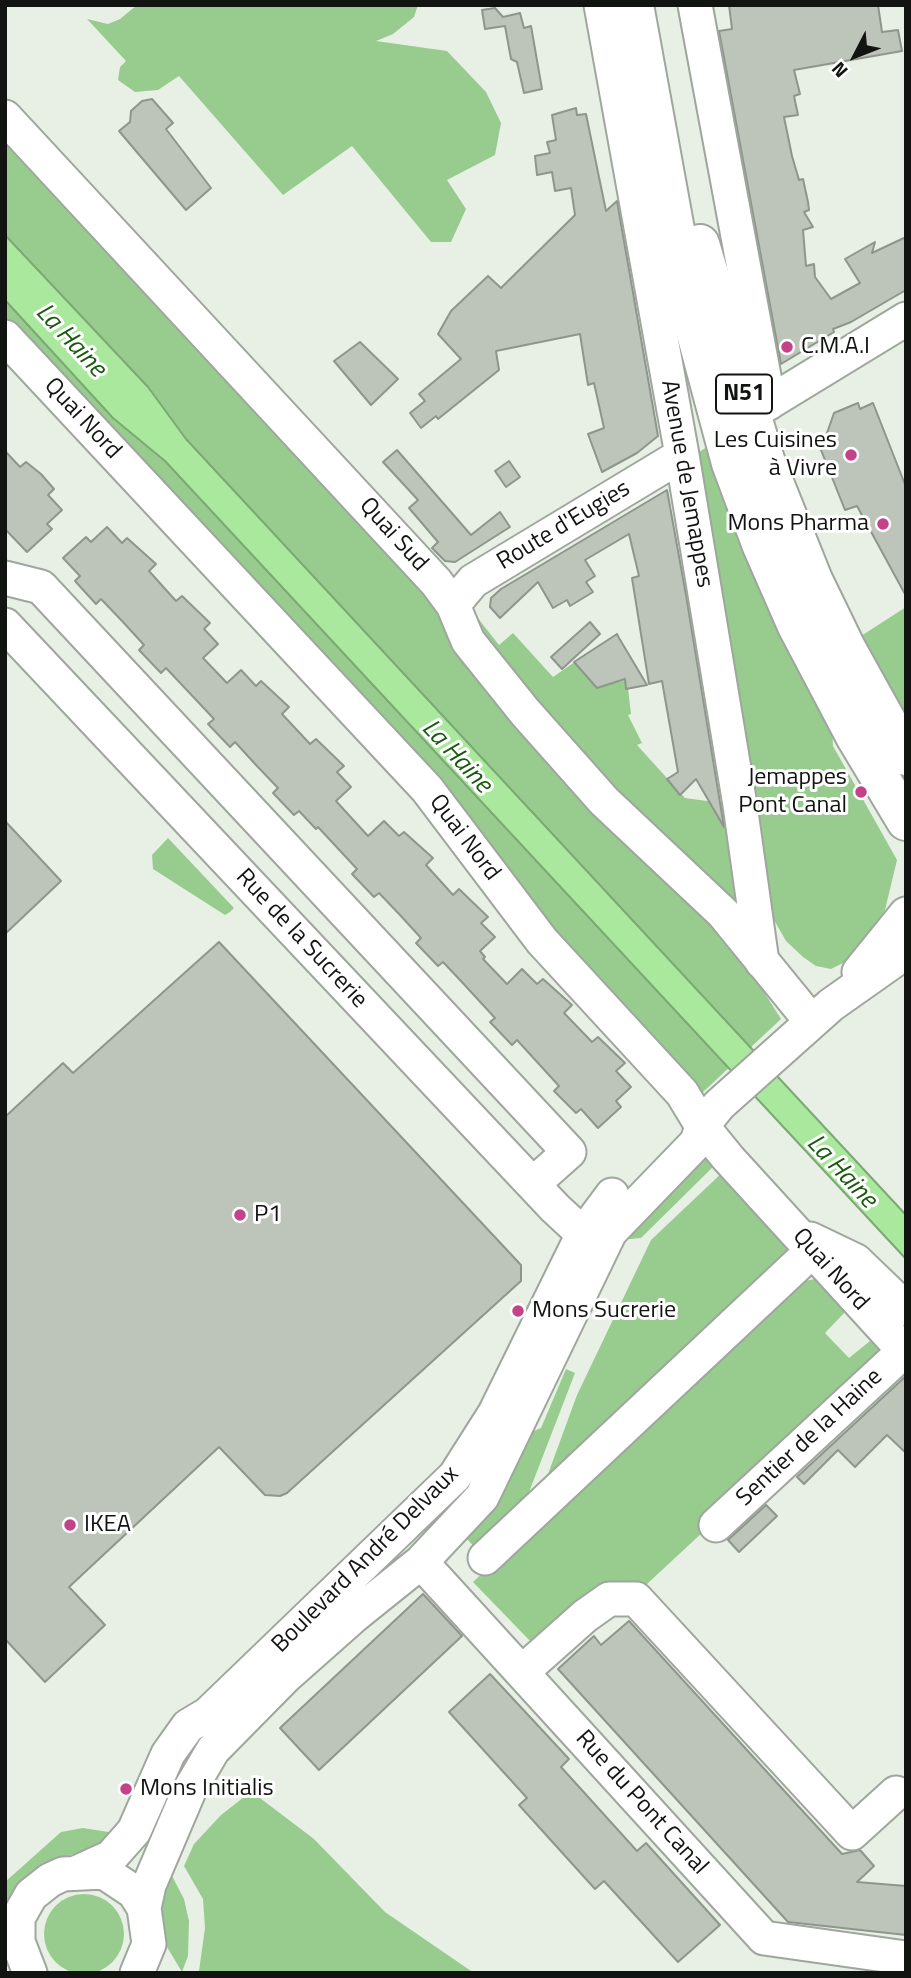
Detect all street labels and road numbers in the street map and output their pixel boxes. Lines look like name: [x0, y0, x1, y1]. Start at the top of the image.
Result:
street label: Quai Nord: [37, 372, 127, 466]
road number: N51: [716, 374, 772, 414]
street label: Avenue de Jemappes: [654, 378, 718, 590]
street label: Route d'Eugies: [492, 475, 636, 577]
street label: Quai Sud: [352, 492, 434, 578]
street label: Quai Nord: [422, 789, 506, 887]
street label: Rue de la Sucrerie: [229, 863, 373, 1015]
street label: Quai Nord: [786, 1223, 874, 1317]
street label: Sentier de la Haine: [731, 1363, 889, 1513]
street label: Boulevard André Delvaux: [267, 1461, 465, 1659]
street label: Rue du Pont Canal: [569, 1725, 713, 1881]

